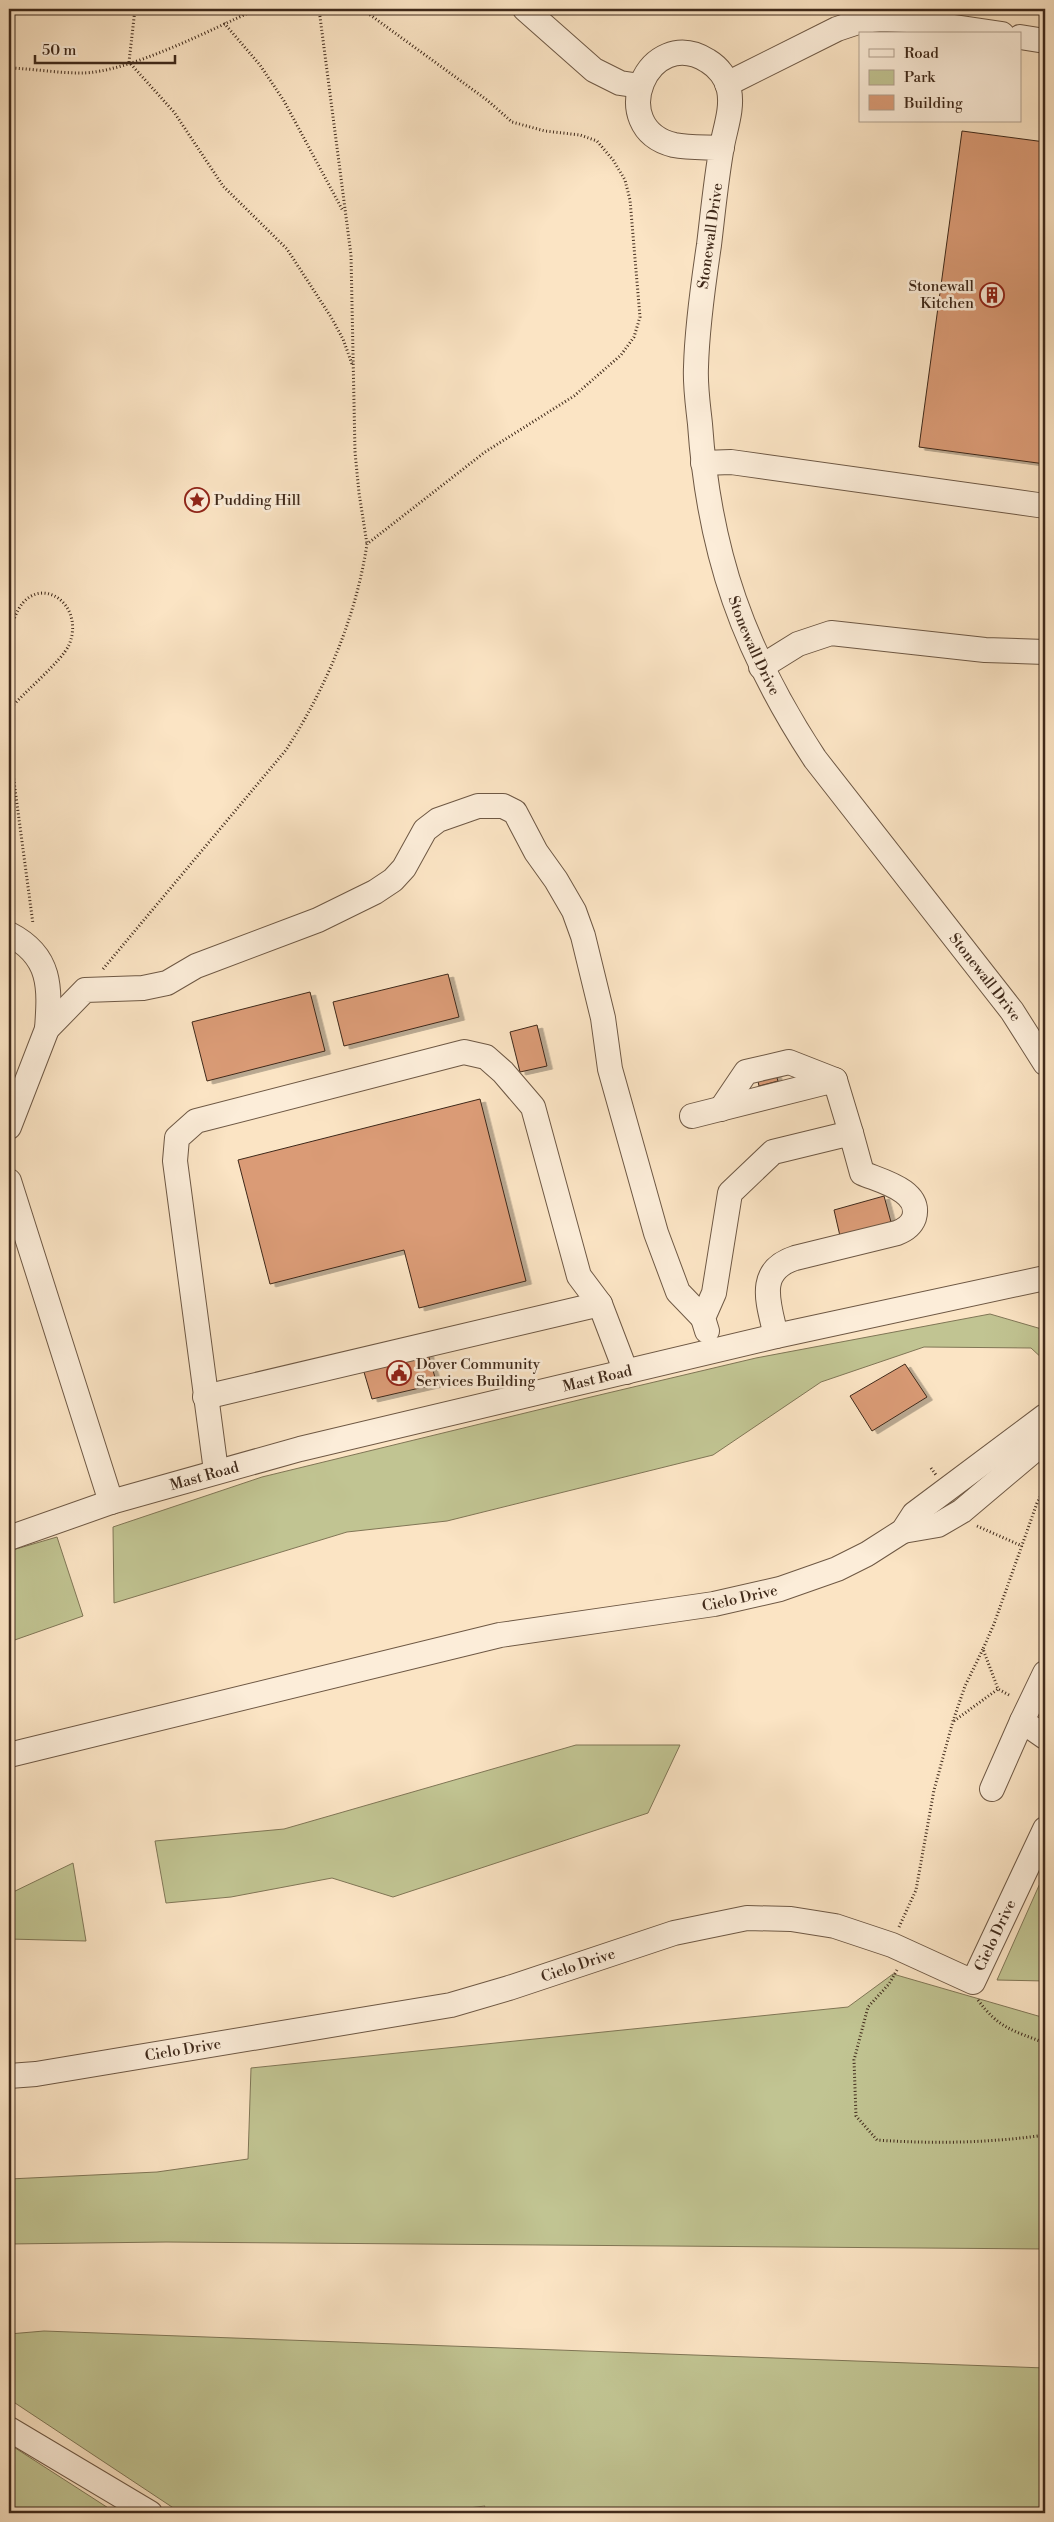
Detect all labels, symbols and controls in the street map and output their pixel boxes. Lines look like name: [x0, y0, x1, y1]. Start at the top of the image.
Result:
scale bar: [35, 32, 175, 64]
legend: [859, 32, 1022, 122]
text: 50 m: [42, 41, 76, 60]
text: Road: [904, 44, 939, 63]
text: Park: [904, 68, 936, 87]
text: Building: [903, 94, 963, 113]
street label: Stonewall Drive: [694, 182, 727, 290]
place label: Stonewall Kitchen: [908, 277, 975, 313]
building icon: Stonewall Kitchen: [979, 282, 1005, 308]
place icon: Pudding Hill: [184, 487, 210, 513]
place label: Pudding Hill: [214, 491, 301, 510]
street label: Stonewall Drive: [724, 593, 784, 699]
street label: Stonewall Drive: [945, 929, 1025, 1025]
place label: Dover Community Services Building: [416, 1355, 541, 1391]
public building icon: Dover Community Services Building: [386, 1360, 412, 1386]
street label: Mast Road: [561, 1361, 634, 1396]
street label: Mast Road: [168, 1458, 241, 1495]
street label: Cielo Drive: [701, 1581, 779, 1616]
street label: Cielo Drive: [970, 1897, 1020, 1974]
street label: Cielo Drive: [539, 1944, 618, 1987]
street label: Cielo Drive: [143, 2034, 223, 2066]

